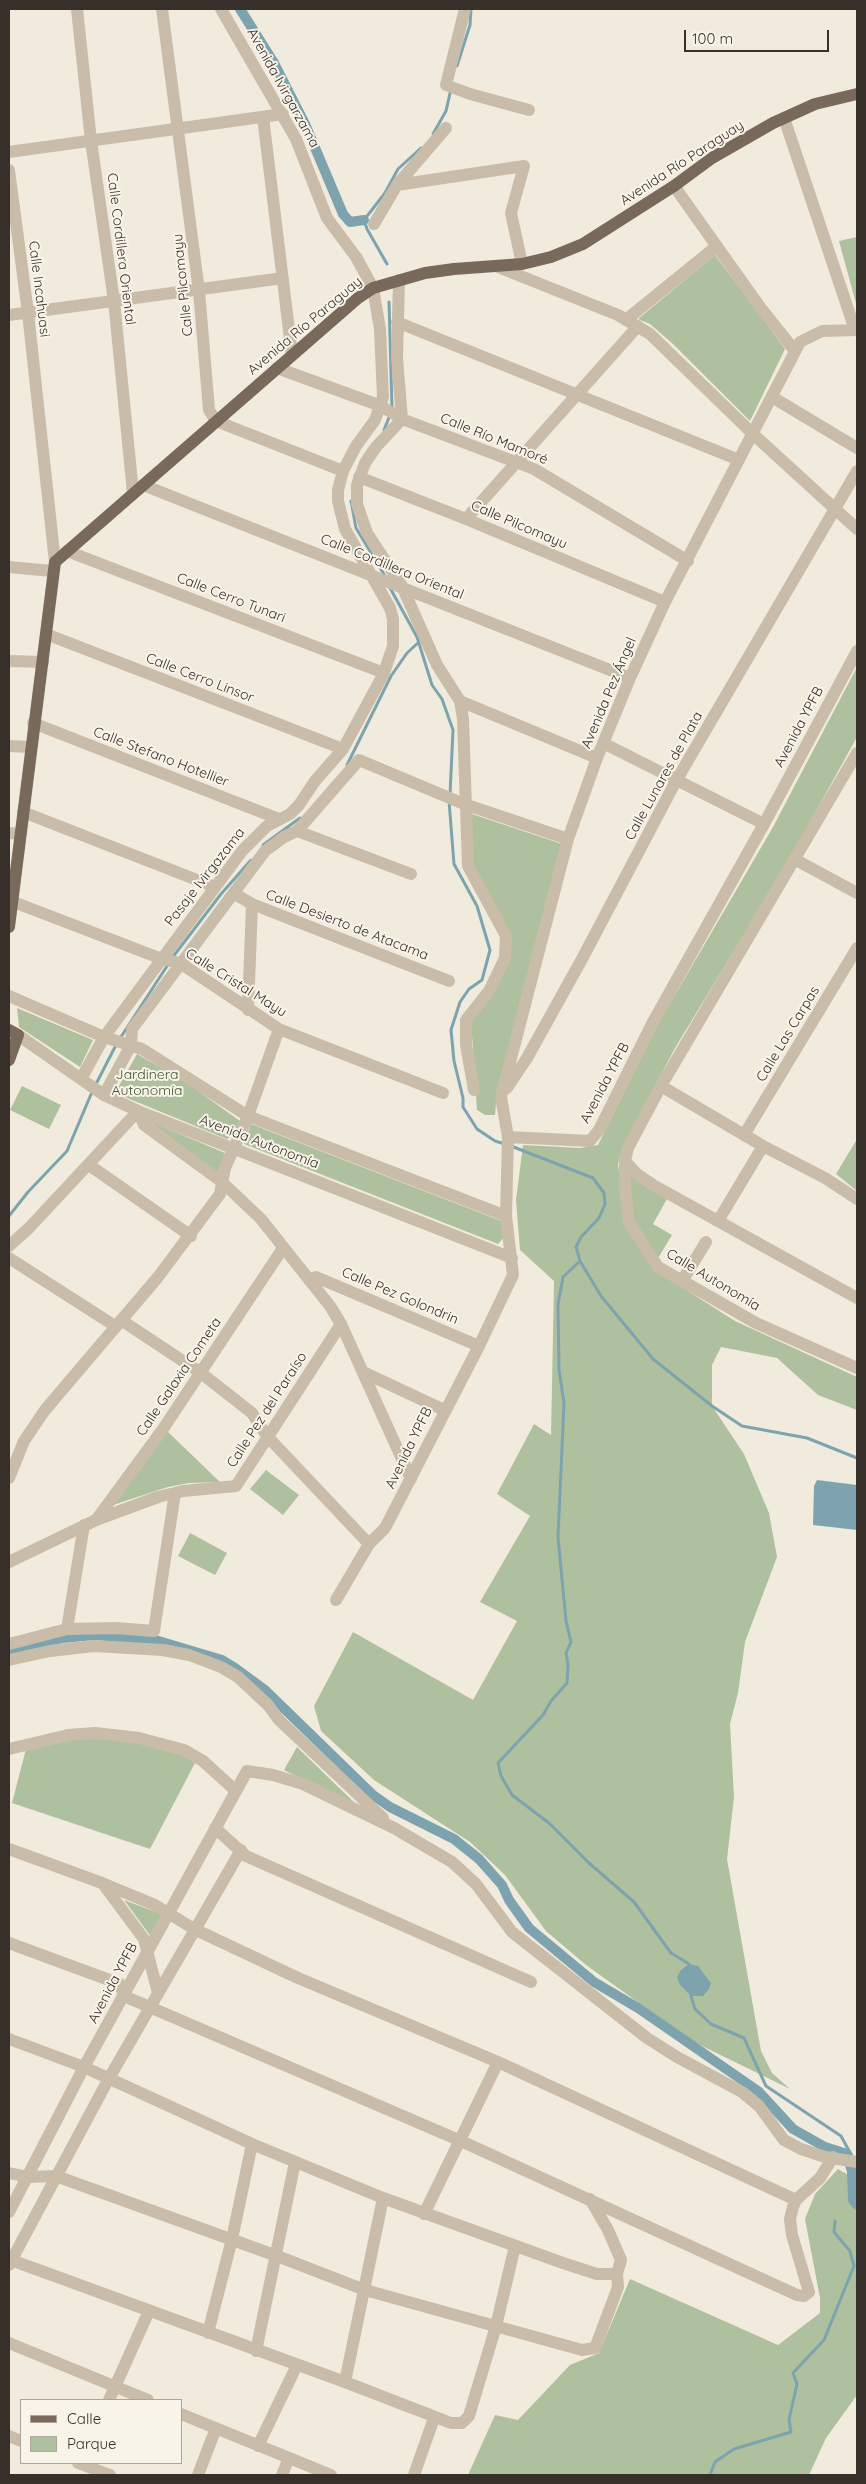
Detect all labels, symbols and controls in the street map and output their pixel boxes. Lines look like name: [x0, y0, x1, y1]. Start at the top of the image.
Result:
scale bar: [686, 20, 831, 52]
street label: Avenida Ivirgarzama: [243, 25, 323, 151]
text: 100 m: [692, 29, 733, 48]
street label: Avenida Río Paraguay: [617, 117, 747, 209]
street label: Calle Cordillera Oriental: [103, 172, 139, 326]
street label: Calle Pilcomayu: [169, 233, 197, 337]
street label: Calle Incahuasi: [25, 240, 53, 338]
street label: Avenida Río Paraguay: [244, 273, 366, 379]
street label: Calle Río Mamoré: [438, 410, 550, 468]
street label: Calle Pilcomayu: [468, 497, 570, 553]
street label: Calle Cordillera Oriental: [318, 531, 466, 603]
street label: Calle Cerro Tunari: [174, 570, 288, 626]
street label: Avenida Pez Ángel: [578, 635, 640, 751]
street label: Calle Cerro Linsor: [144, 650, 256, 706]
street label: Avenida YPFB: [771, 684, 827, 770]
street label: Calle Lunares de Plata: [622, 709, 706, 843]
street label: Calle Stefano Hotellier: [91, 723, 231, 791]
street label: Pasaje Ivirgazama: [161, 825, 249, 929]
street label: Calle Desierto de Atacama: [263, 886, 431, 964]
street label: Calle Cristal Mayu: [182, 945, 290, 1021]
street label: Calle Las Carpas: [753, 983, 823, 1085]
street label: Avenida YPFB: [577, 1040, 633, 1126]
park label: Jardinera Autonomía: [112, 1067, 182, 1100]
street label: Avenida Autonomía: [197, 1111, 321, 1173]
street label: Calle Autonomía: [663, 1245, 763, 1315]
street label: Calle Pez Golondrin: [339, 1264, 461, 1328]
street label: Calle Galaxia Cometa: [133, 1315, 225, 1439]
street label: Calle Pez del Paraíso: [223, 1349, 311, 1471]
street label: Avenida YPFB: [382, 1404, 436, 1492]
street label: Avenida YPFB: [85, 1940, 141, 2026]
legend: [20, 2399, 182, 2464]
text: Calle: [67, 2409, 101, 2428]
text: Parque: [67, 2434, 117, 2453]

